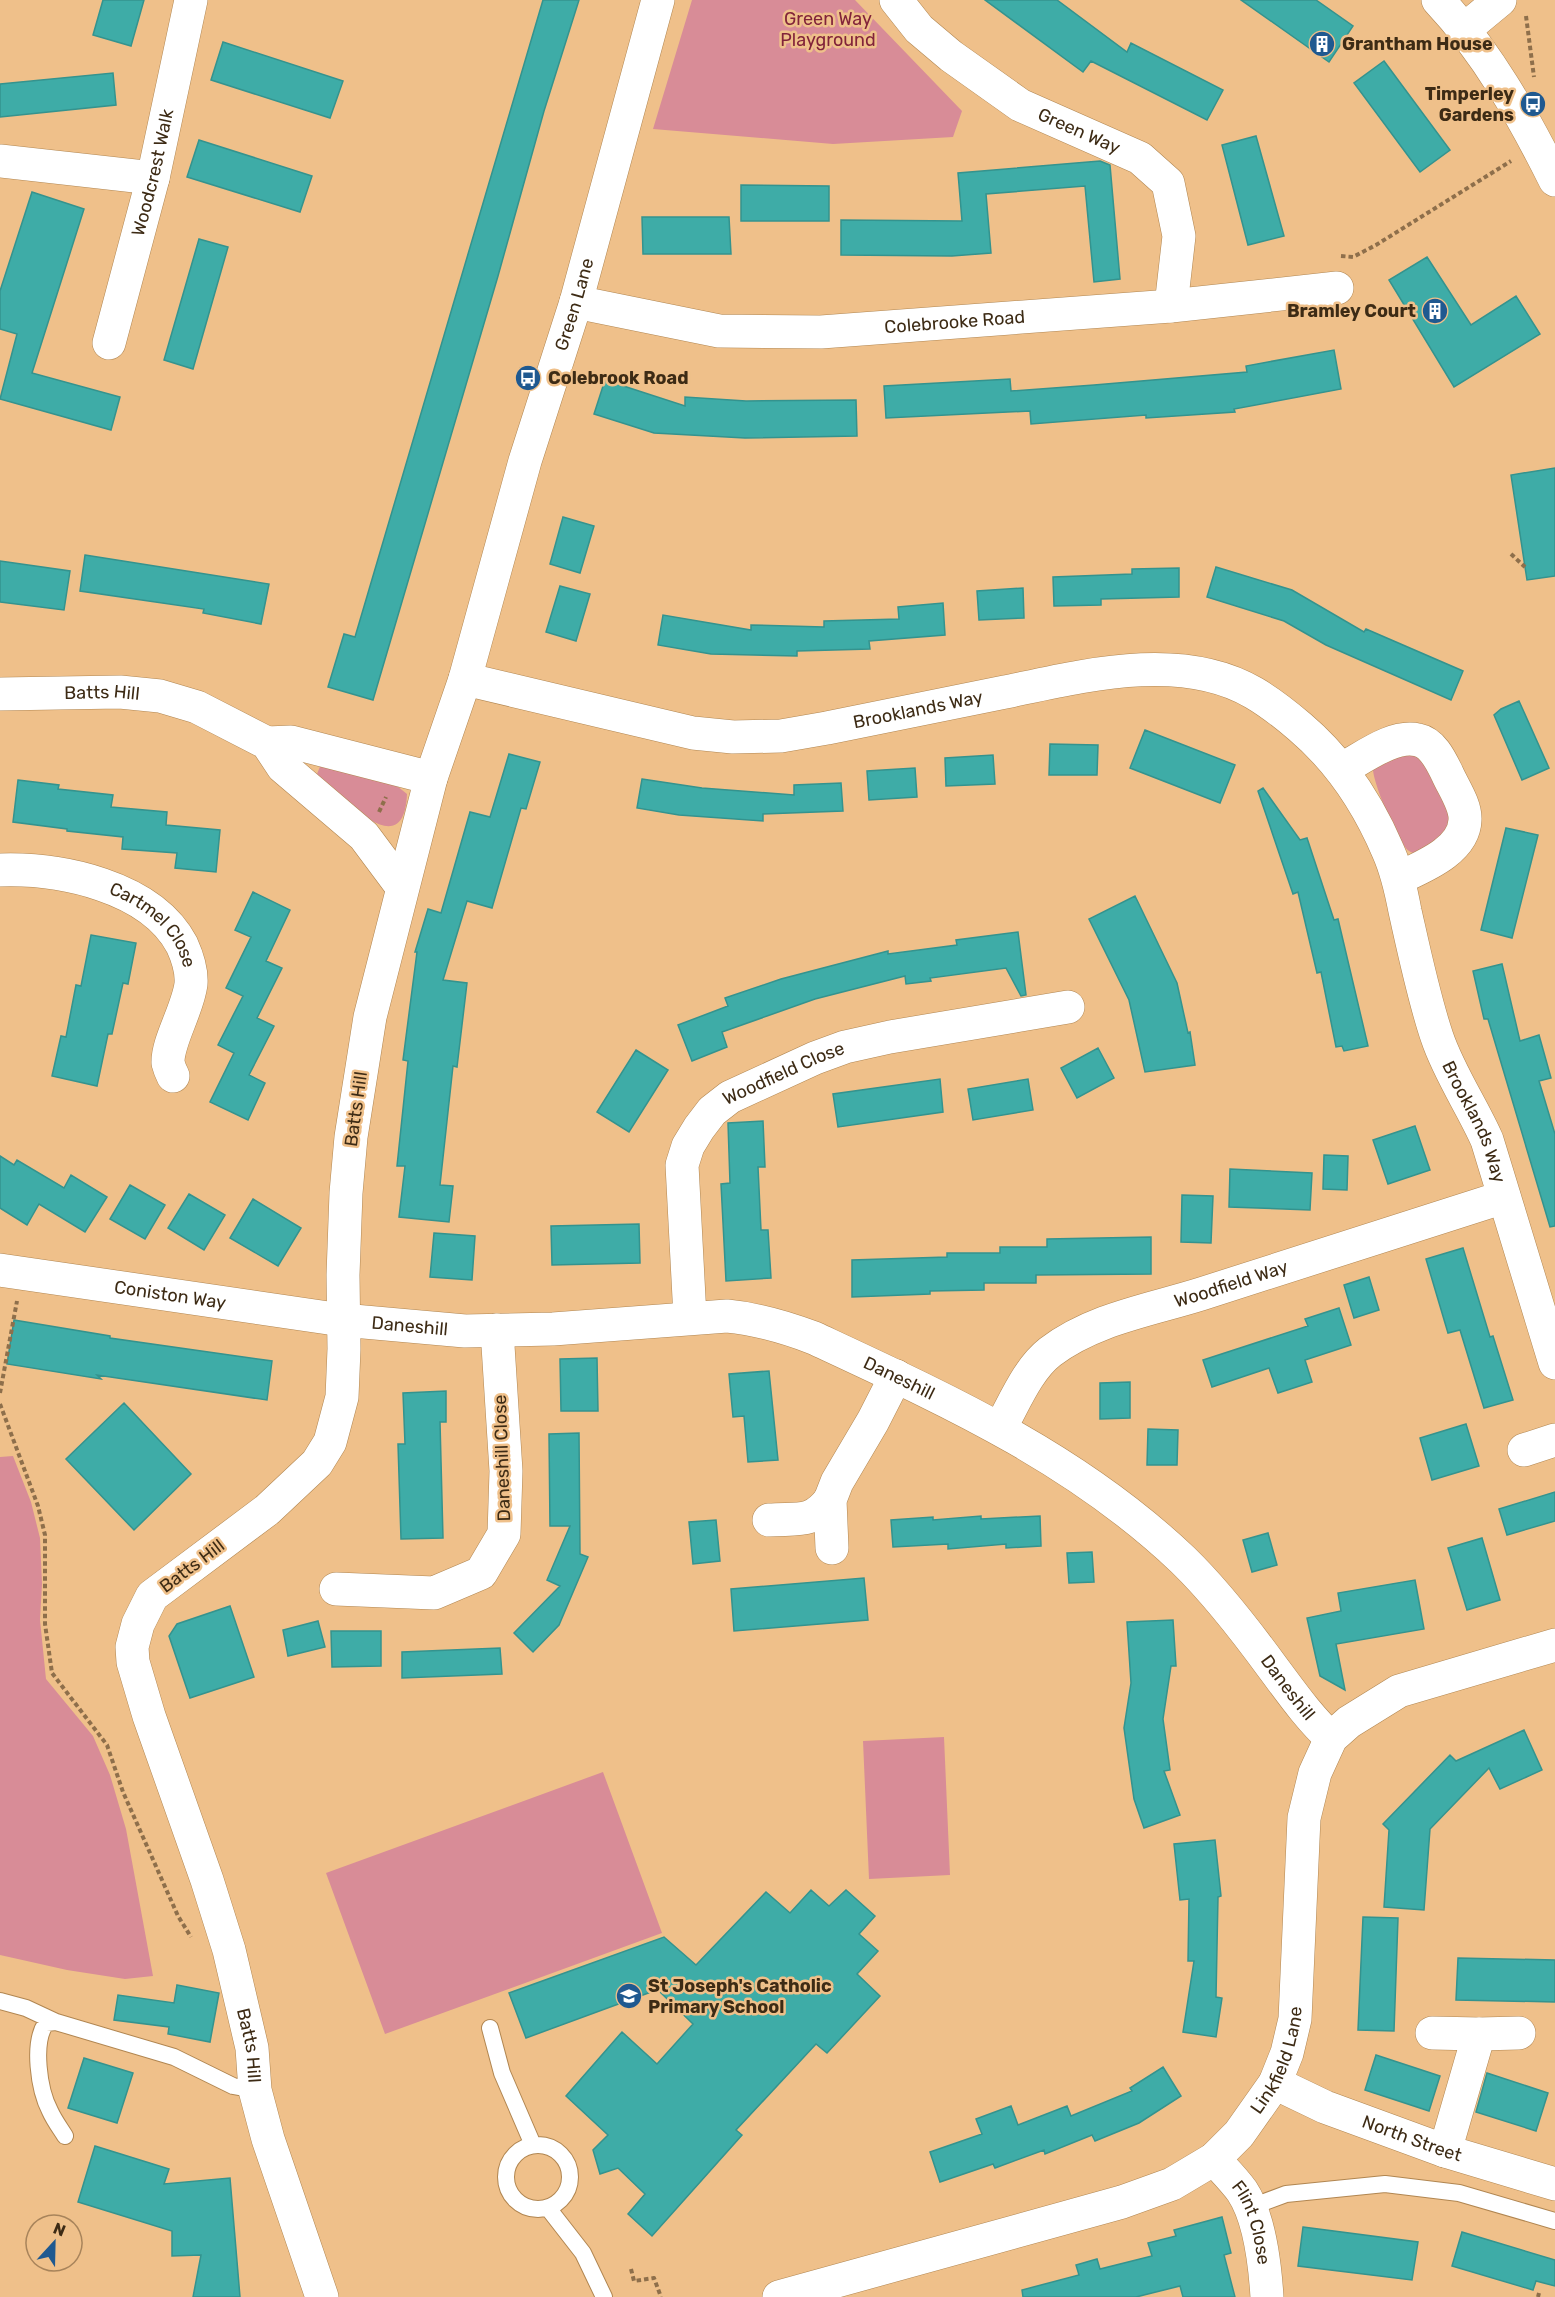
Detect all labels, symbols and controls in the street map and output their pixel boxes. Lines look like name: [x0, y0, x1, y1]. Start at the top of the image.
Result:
park label: Green Way Playground: [780, 8, 876, 51]
building icon: Grantham House: [1307, 29, 1337, 59]
place label: Grantham House: [1342, 33, 1493, 55]
place label: Timperley Gardens: [1425, 83, 1514, 126]
bus stop icon: Timperley Gardens: [1518, 89, 1548, 119]
street label: Green Way: [1034, 103, 1124, 159]
street label: Woodcrest Walk: [127, 106, 179, 239]
street label: Green Lane: [550, 256, 598, 353]
building icon: Bramley Court: [1420, 296, 1450, 326]
place label: Bramley Court: [1287, 300, 1416, 322]
street label: Colebrooke Road: [884, 306, 1026, 338]
bus stop icon: Colebrook Road: [513, 363, 543, 393]
place label: Colebrook Road: [548, 367, 689, 389]
street label: Batts Hill: [64, 680, 141, 705]
street label: Brooklands Way: [851, 686, 985, 733]
street label: Cartmel Close: [106, 878, 200, 970]
street label: Woodfield Close: [719, 1037, 847, 1110]
street label: Brooklands Way: [1437, 1057, 1510, 1186]
street label: Batts Hill: [340, 1070, 372, 1148]
street label: Woodfield Way: [1172, 1255, 1291, 1312]
street label: Coniston Way: [113, 1276, 228, 1314]
street label: Daneshill: [371, 1312, 449, 1340]
street label: Daneshill: [860, 1352, 938, 1405]
street label: Daneshill Close: [489, 1394, 515, 1522]
street label: Batts Hill: [155, 1534, 229, 1598]
street label: Daneshill: [1256, 1650, 1320, 1725]
place label: St Joseph's Catholic Primary School: [648, 1975, 832, 2018]
school or university icon: St Joseph's Catholic Primary School: [614, 1981, 644, 2011]
street label: Batts Hill: [232, 2006, 265, 2084]
street label: Linkfield Lane: [1246, 2006, 1307, 2118]
street label: North Street: [1359, 2111, 1464, 2166]
street label: Flint Close: [1227, 2176, 1275, 2266]
north arrow: [24, 2213, 84, 2273]
text: N: [51, 2219, 68, 2241]

